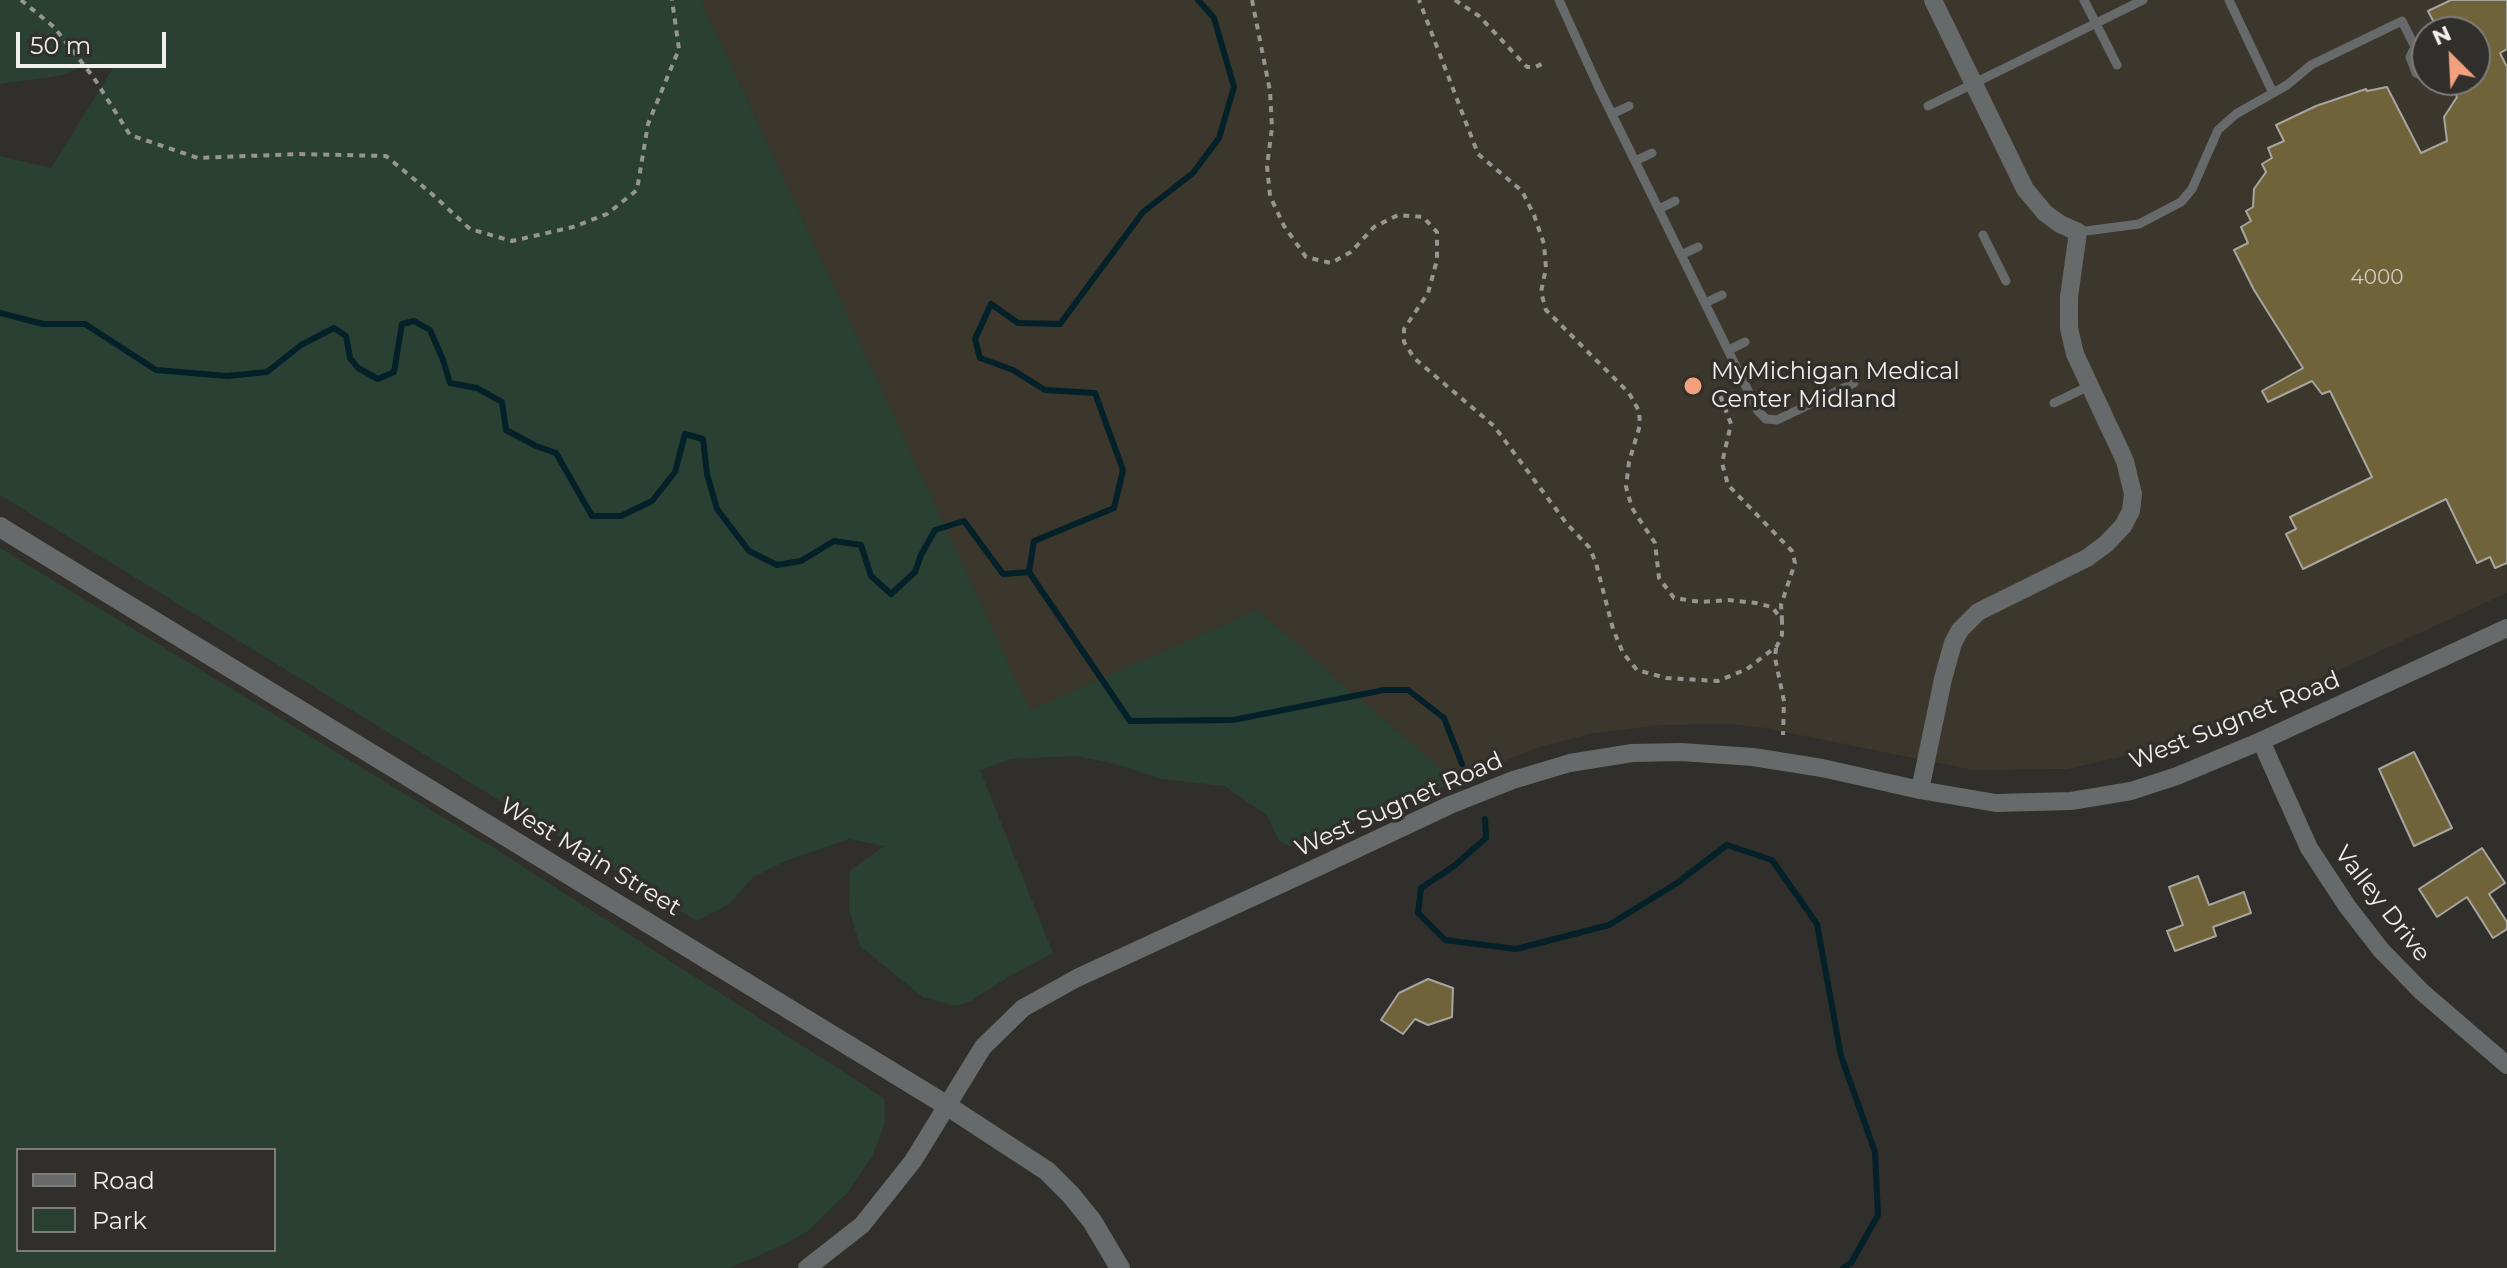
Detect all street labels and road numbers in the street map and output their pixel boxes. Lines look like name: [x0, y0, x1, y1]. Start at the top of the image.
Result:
street label: West Sugnet Road: [2126, 666, 2344, 776]
street label: West Sugnet Road: [1291, 746, 1507, 864]
street label: West Main Street: [494, 792, 686, 922]
street label: Valley Drive: [2328, 840, 2436, 968]

